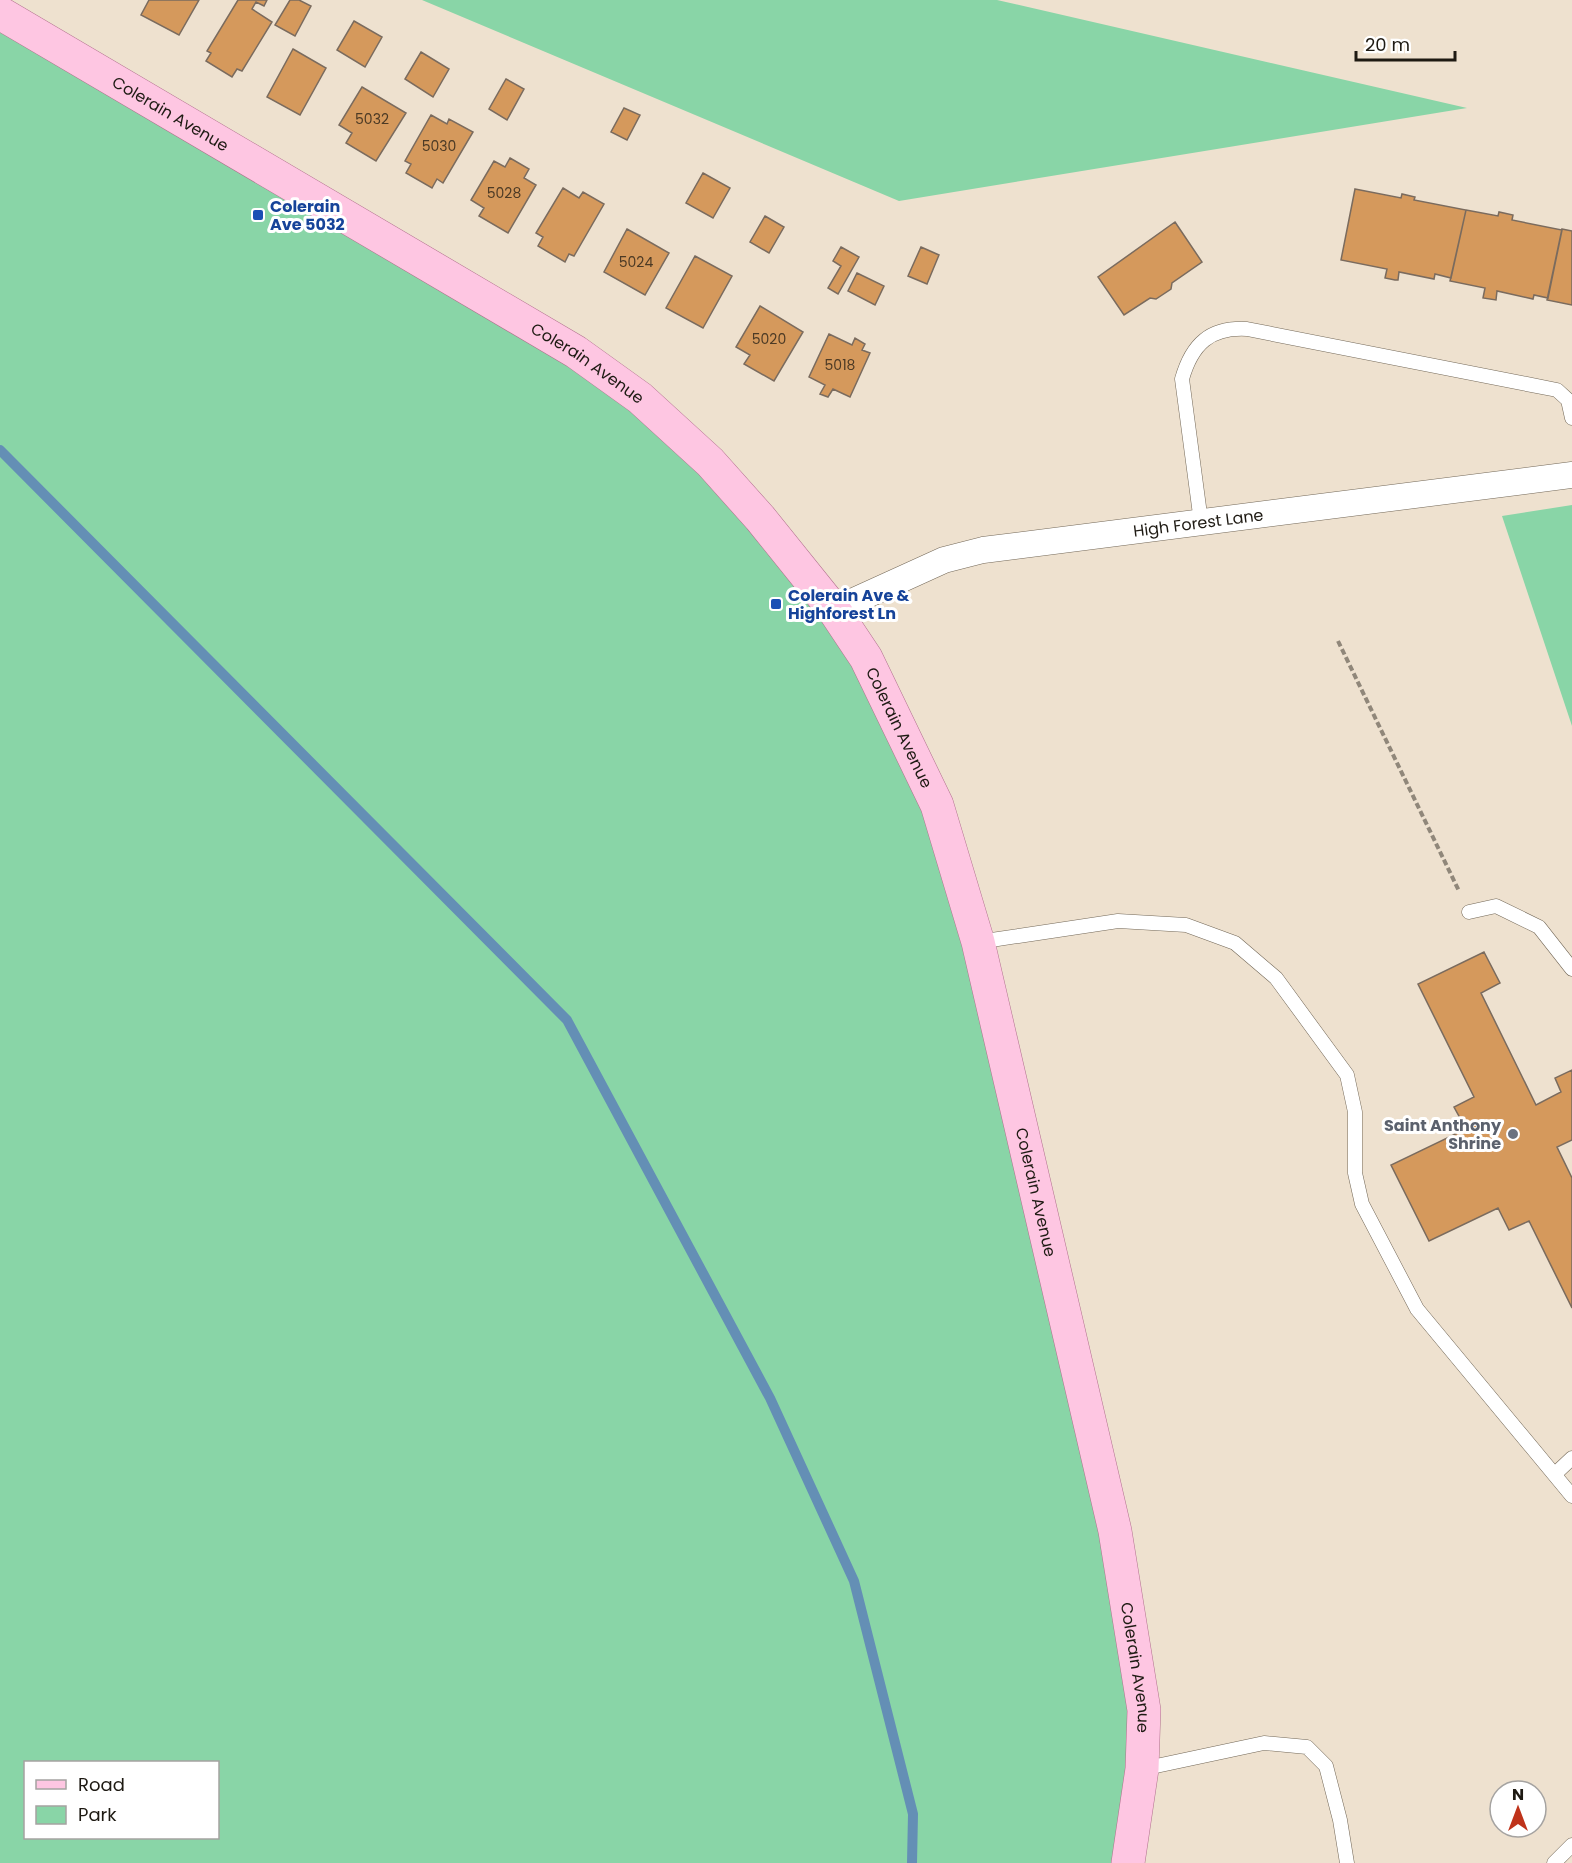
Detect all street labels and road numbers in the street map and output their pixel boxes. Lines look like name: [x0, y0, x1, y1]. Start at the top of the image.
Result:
street label: Colerain Avenue: [108, 71, 233, 157]
street label: Colerain Avenue: [527, 317, 649, 409]
street label: High Forest Lane: [1132, 503, 1265, 543]
street label: Colerain Avenue: [860, 663, 938, 792]
street label: Colerain Avenue: [1010, 1126, 1062, 1259]
street label: Colerain Avenue: [1115, 1601, 1155, 1733]

